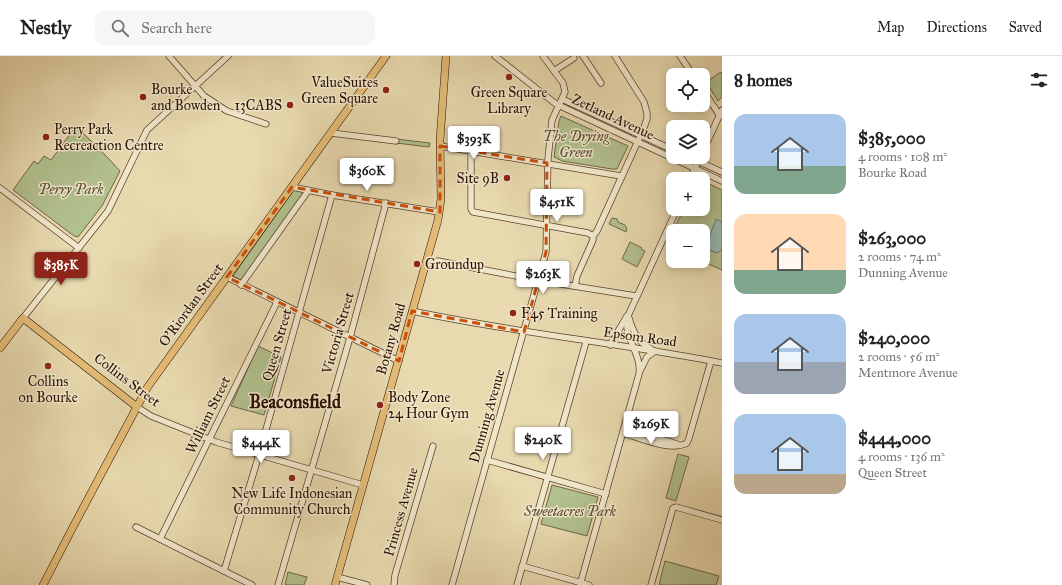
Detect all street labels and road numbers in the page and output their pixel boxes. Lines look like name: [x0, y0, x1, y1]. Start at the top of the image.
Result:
street label: Zetland Avenue: [569, 91, 657, 144]
street label: O'Riordan Street: [155, 260, 227, 350]
street label: Victoria Street: [318, 290, 358, 377]
street label: Botany Road: [373, 301, 409, 377]
street label: Queen Street: [259, 307, 295, 383]
street label: Epsom Road: [602, 323, 678, 351]
street label: Collins Street: [91, 350, 164, 410]
street label: Dunning Avenue: [466, 367, 509, 465]
street label: William Street: [182, 373, 234, 456]
street label: Princess Avenue: [380, 465, 422, 558]

